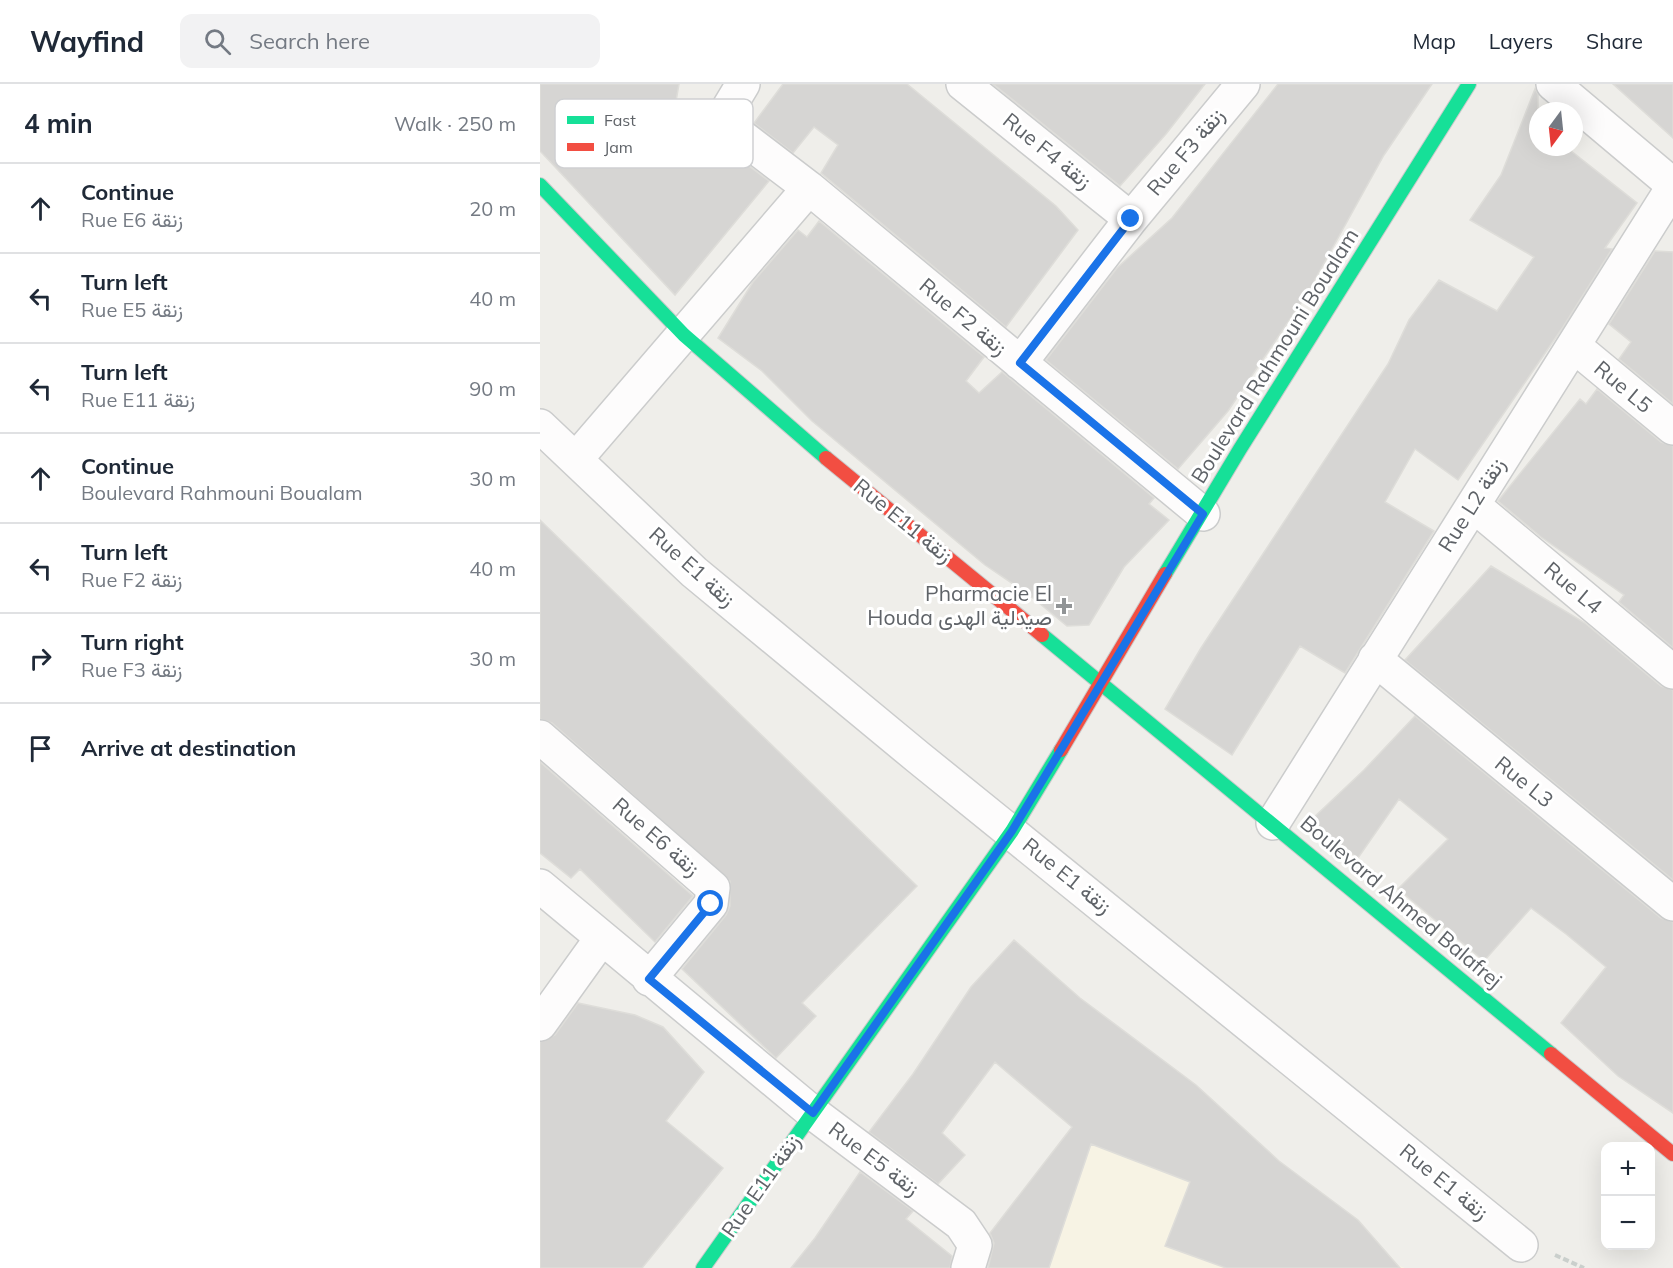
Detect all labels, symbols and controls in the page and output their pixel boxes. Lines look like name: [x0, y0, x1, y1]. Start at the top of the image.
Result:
search box: [180, 14, 600, 68]
text: Wayfind: [30, 24, 144, 59]
icon: search: [201, 25, 234, 58]
text: Search here: [249, 27, 370, 55]
text: Map: [1413, 28, 1456, 54]
text: Layers: [1489, 28, 1553, 54]
text: Share: [1586, 28, 1643, 54]
legend: [555, 99, 753, 168]
street label: Rue F3 زنقة: [1141, 102, 1230, 201]
north arrow: [1529, 102, 1583, 156]
text: 4 min: [24, 107, 93, 140]
street label: Rue F4 زنقة: [997, 107, 1097, 195]
text: Fast: [604, 110, 636, 130]
text: Walk · 250 m: [394, 111, 516, 136]
text: Jam: [604, 137, 633, 157]
text: Continue: [81, 178, 174, 206]
icon: ahead: [24, 192, 57, 225]
text: 20 m: [469, 196, 516, 221]
route end: [1117, 205, 1143, 231]
text: Rue E6 زنقة: [81, 207, 183, 232]
street label: Boulevard Rahmouni Boualam: [1185, 223, 1363, 488]
text: Turn left: [81, 268, 168, 296]
street label: Rue F2 زنقة: [914, 272, 1013, 361]
icon: left: [24, 282, 57, 315]
text: 40 m: [469, 286, 516, 311]
text: Rue E5 زنقة: [81, 297, 183, 322]
street label: Rue L5: [1589, 355, 1658, 418]
text: Turn left: [81, 358, 168, 386]
icon: left: [24, 372, 57, 405]
text: 90 m: [469, 376, 516, 401]
text: Rue E11 زنقة: [81, 387, 195, 412]
text: Continue: [81, 452, 174, 480]
street label: Rue L2 زنقة: [1432, 453, 1511, 557]
icon: ahead: [24, 462, 57, 495]
text: 30 m: [469, 466, 516, 491]
street label: Rue E11 زنقة: [848, 472, 958, 569]
text: Boulevard Rahmouni Boualam: [81, 480, 362, 505]
street label: Rue E1 زنقة: [644, 521, 741, 612]
text: Turn left: [81, 538, 168, 566]
icon: left: [24, 552, 57, 585]
text: 40 m: [469, 556, 516, 581]
street label: Rue L4: [1539, 556, 1608, 619]
text: Rue F2 زنقة: [81, 567, 182, 592]
place label: Pharmacie El Houda صيدلية الهدى: [867, 580, 1052, 631]
marker: Pharmacie El Houda صيدلية الهدى: [1057, 599, 1071, 613]
text: Turn right: [81, 628, 184, 656]
icon: right: [24, 642, 57, 675]
text: 30 m: [469, 646, 516, 671]
text: Rue F3 زنقة: [81, 657, 182, 682]
icon: arrive: [24, 732, 57, 765]
text: Arrive at destination: [81, 734, 296, 762]
street label: Rue L3: [1490, 750, 1559, 813]
street label: Rue E6 زنقة: [607, 791, 706, 882]
street label: Boulevard Ahmed Balafrej: [1296, 809, 1508, 993]
street label: Rue E1 زنقة: [1017, 831, 1117, 920]
route start: [697, 890, 723, 916]
street label: Rue E5 زنقة: [823, 1116, 925, 1202]
street label: Rue E11 زنقة: [715, 1129, 806, 1242]
street label: Rue E1 زنقة: [1394, 1137, 1494, 1226]
map controls: [1601, 1142, 1655, 1250]
button: +: [1601, 1142, 1655, 1196]
button: −: [1601, 1196, 1655, 1250]

